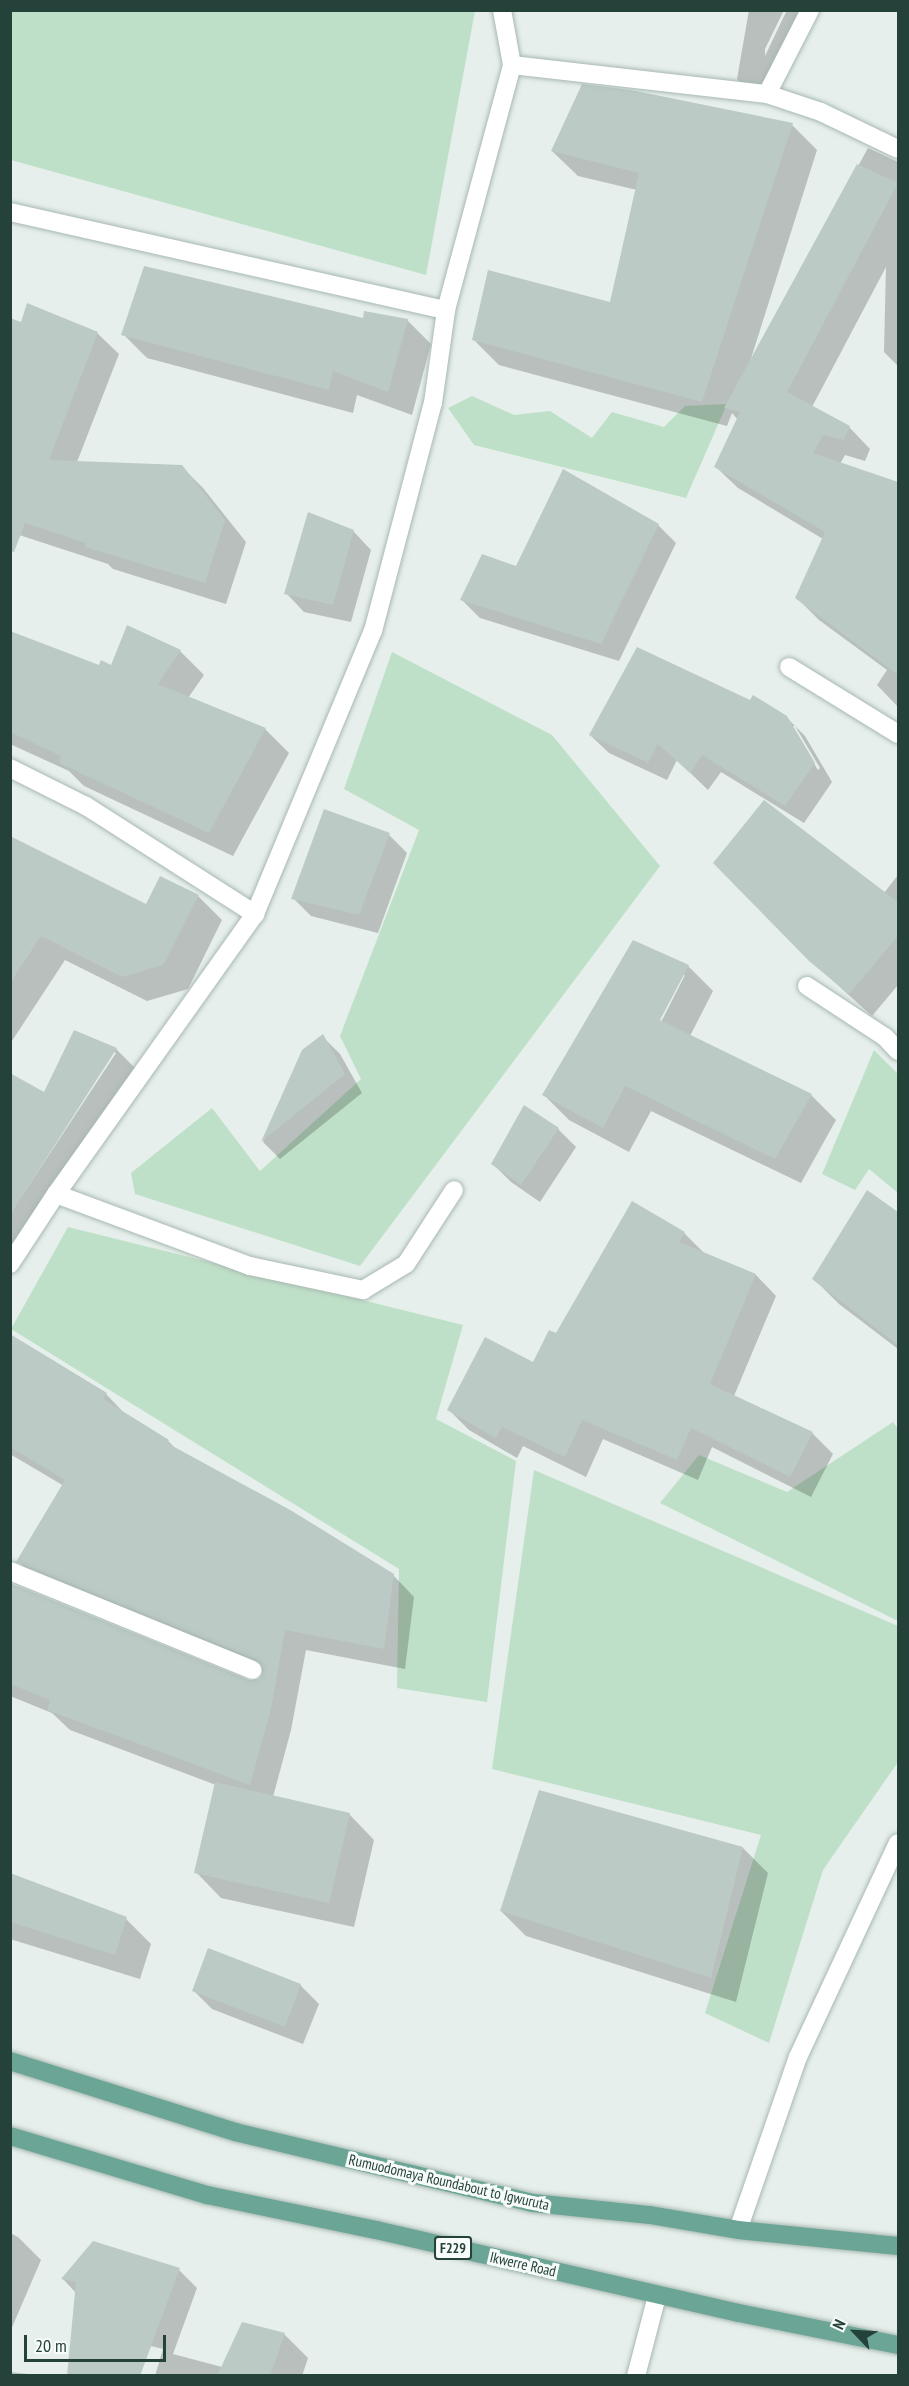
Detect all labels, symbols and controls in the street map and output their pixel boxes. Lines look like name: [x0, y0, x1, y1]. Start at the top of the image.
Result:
street label: Rumuodomaya Roundabout to Igwuruta: [347, 2150, 551, 2214]
road number: F229: [434, 2237, 472, 2259]
street label: Ikwerre Road: [488, 2248, 558, 2280]
north arrow: [825, 2302, 885, 2362]
text: N: [828, 2316, 850, 2333]
scale bar: [27, 2323, 170, 2361]
text: 20 m: [35, 2334, 67, 2357]

